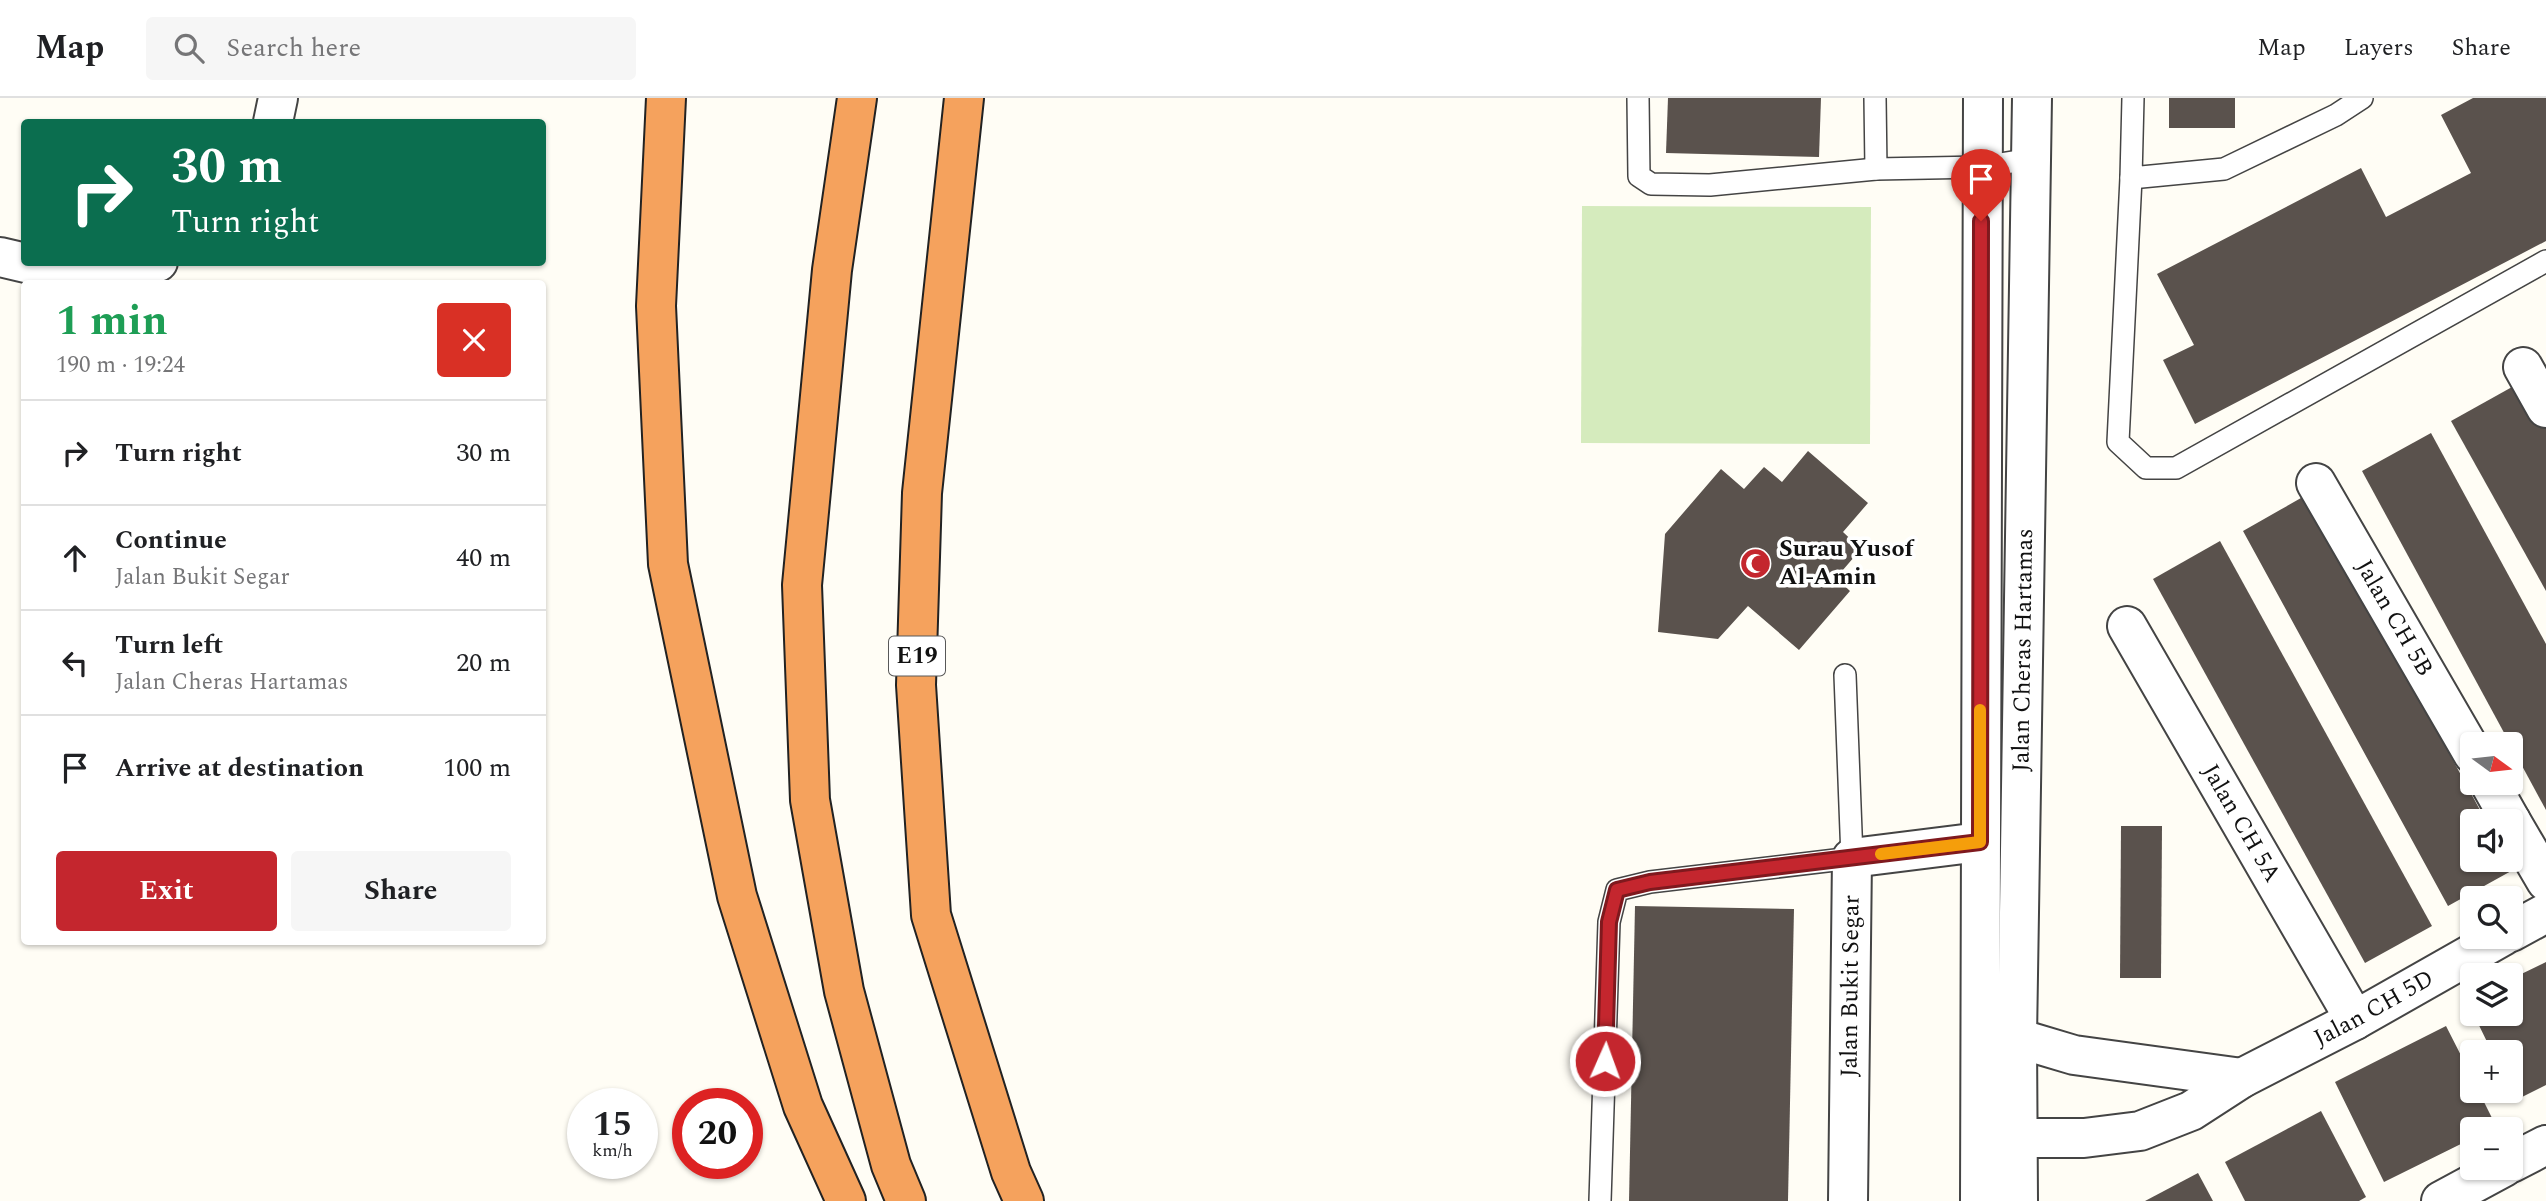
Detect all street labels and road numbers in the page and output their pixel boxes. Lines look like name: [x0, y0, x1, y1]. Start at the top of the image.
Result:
street label: Jalan Cheras Hartamas: [2003, 528, 2043, 772]
street label: Jalan CH 5B: [2346, 553, 2442, 683]
road number: E19: [889, 636, 945, 676]
street label: Jalan CH 5A: [2193, 757, 2290, 889]
street label: Jalan Bukit Segar: [1831, 895, 1870, 1077]
street label: Jalan CH 5D: [2307, 961, 2441, 1056]

